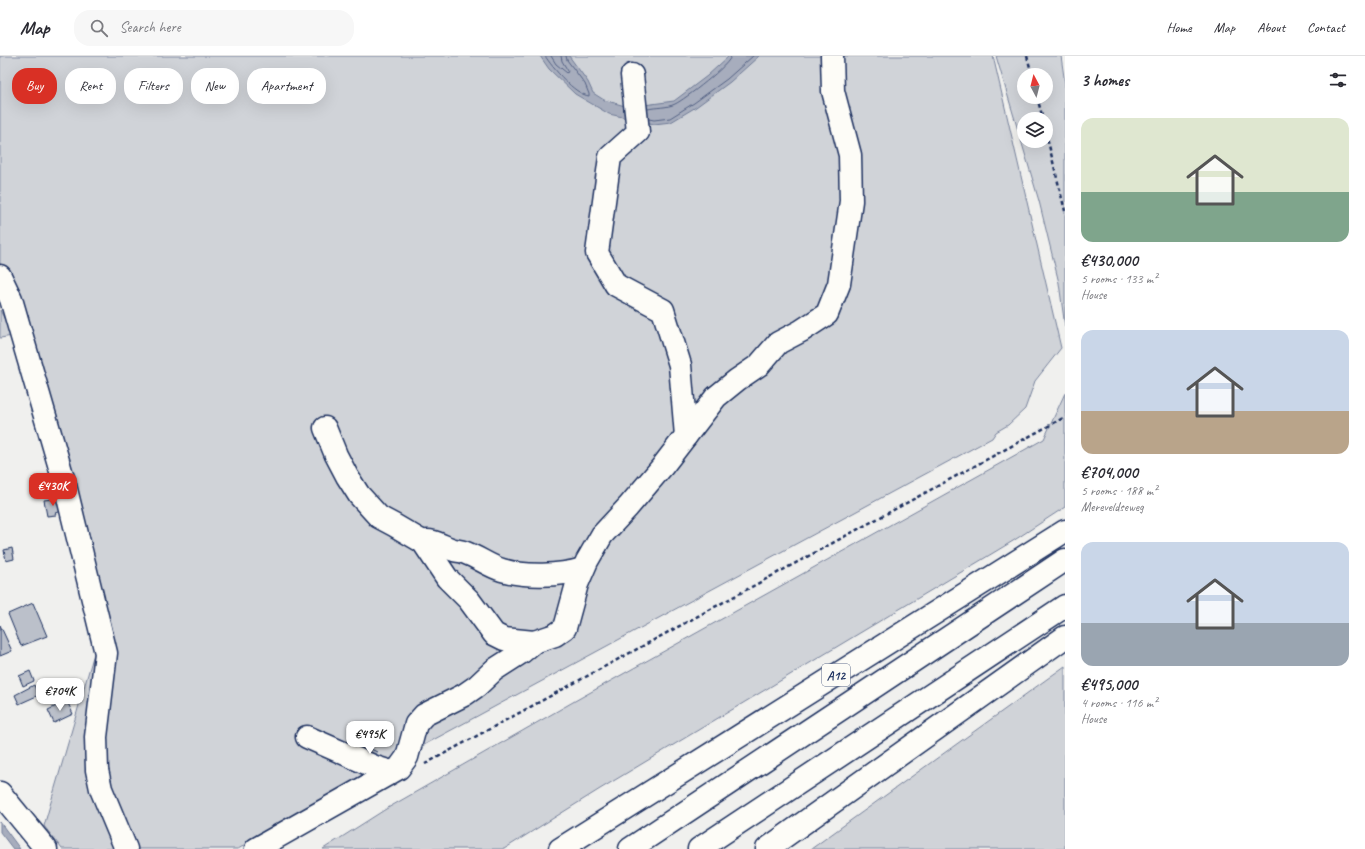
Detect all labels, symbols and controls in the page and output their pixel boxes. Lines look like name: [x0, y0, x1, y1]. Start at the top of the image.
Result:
search box: [74, 10, 354, 46]
text: Map: [20, 16, 50, 40]
icon: search: [88, 17, 110, 39]
text: Search here: [120, 18, 181, 37]
text: Home: [1166, 19, 1192, 36]
text: Map: [1214, 19, 1235, 36]
text: About: [1257, 19, 1285, 36]
text: Contact: [1307, 19, 1345, 36]
chip: Buy: [12, 68, 57, 104]
chip: Rent: [65, 68, 116, 104]
chip: Filters: [124, 68, 183, 104]
chip: New: [191, 68, 239, 104]
chip: Apartment: [247, 68, 326, 104]
north arrow: [1017, 68, 1053, 104]
map controls: [1017, 68, 1053, 148]
icon: filters: [1327, 69, 1349, 91]
text: 3 homes: [1081, 70, 1129, 91]
button: layers: [1017, 112, 1053, 148]
icon: home: [1179, 144, 1251, 216]
text: €430,000: [1081, 250, 1138, 271]
text: 5 rooms · 133 m²: [1081, 271, 1157, 287]
text: House: [1081, 287, 1106, 303]
icon: home: [1179, 356, 1251, 428]
text: €704,000: [1081, 462, 1138, 483]
pin: €430K: [25, 473, 81, 507]
text: €430K: [38, 478, 68, 494]
text: 5 rooms · 188 m²: [1081, 483, 1157, 499]
text: Mereveldseweg: [1081, 499, 1144, 515]
icon: home: [1179, 568, 1251, 640]
road number: A12: [822, 664, 850, 686]
text: €495,000: [1081, 674, 1137, 695]
pin: €704K: [32, 678, 88, 712]
text: €704K: [45, 683, 75, 699]
text: 4 rooms · 116 m²: [1081, 695, 1157, 711]
text: House: [1081, 711, 1106, 727]
pin: €495K: [342, 721, 398, 755]
text: €495K: [355, 726, 385, 742]

